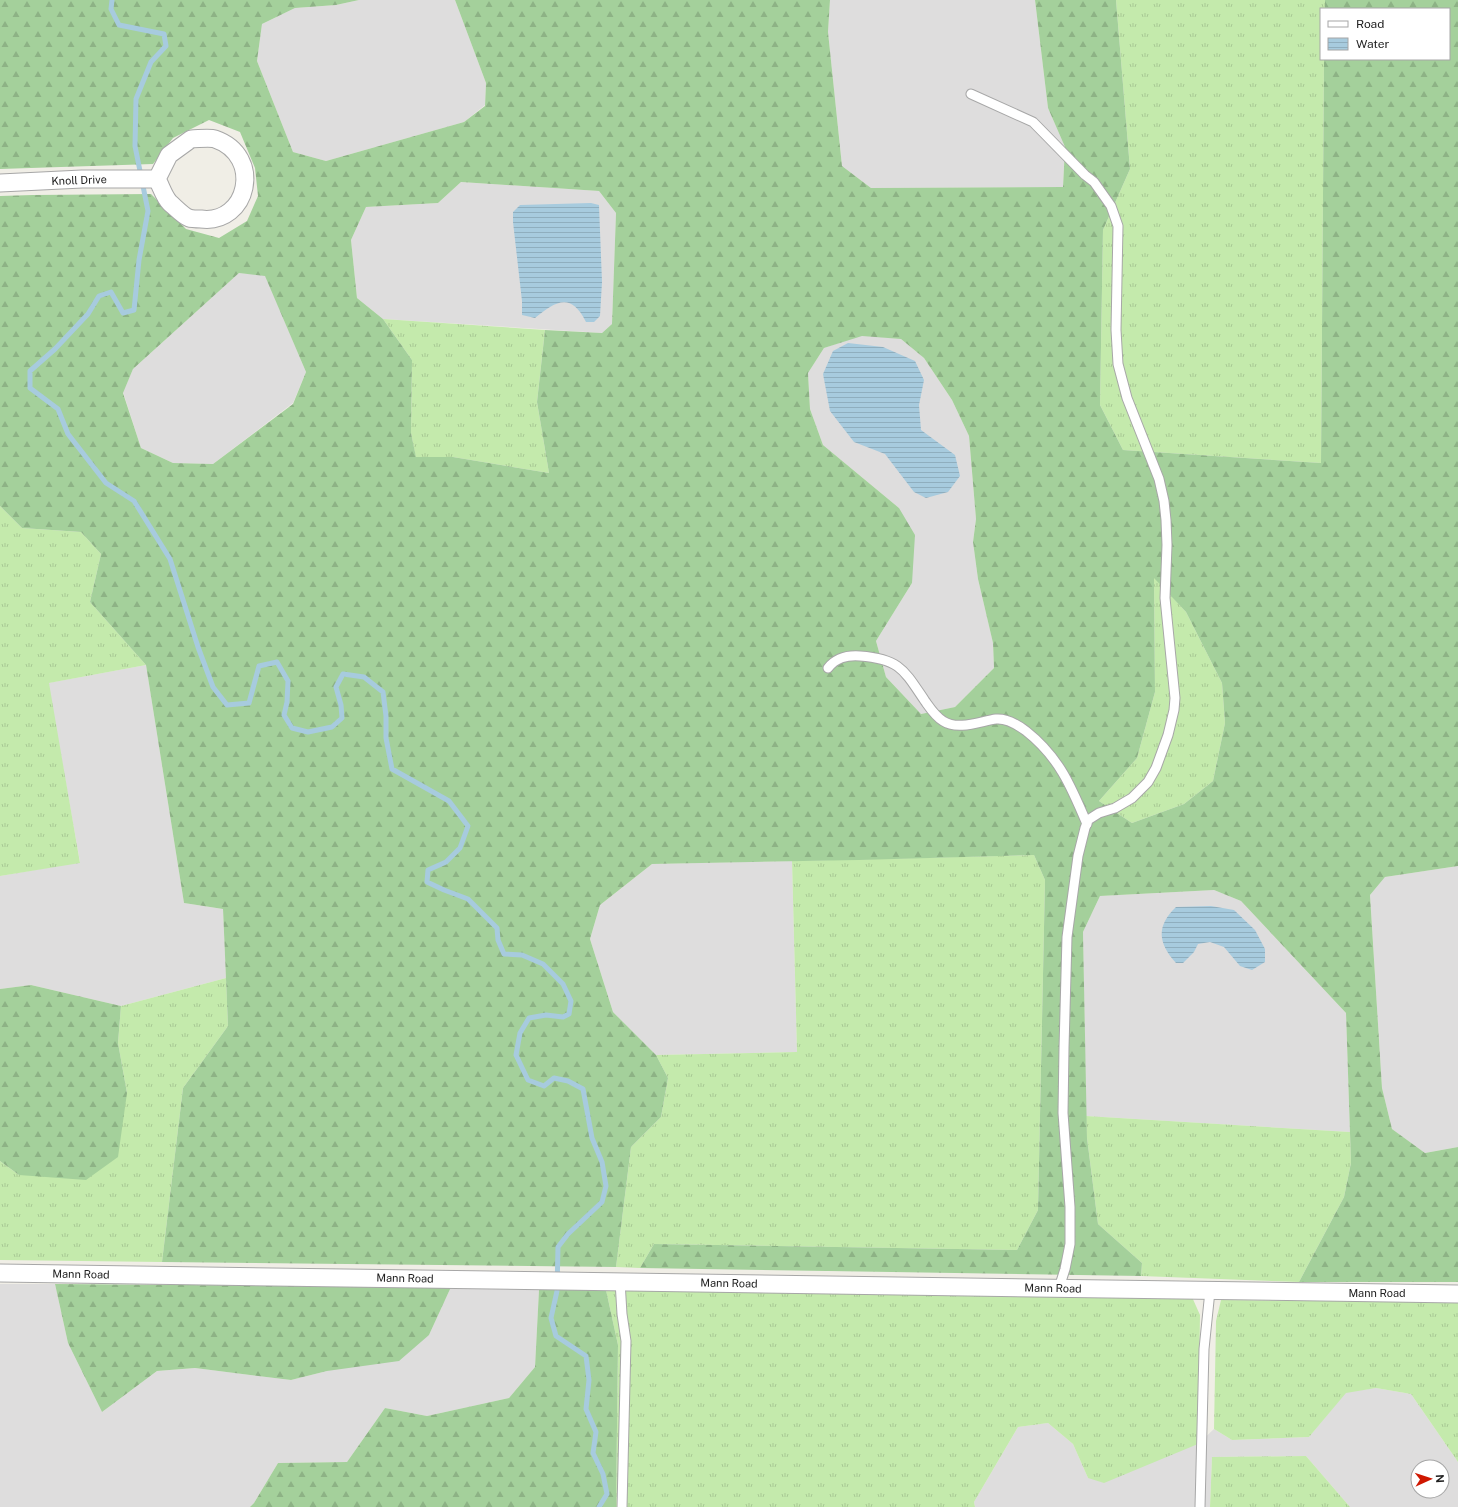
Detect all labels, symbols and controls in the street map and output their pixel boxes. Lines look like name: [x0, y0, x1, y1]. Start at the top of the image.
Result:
legend: [1320, 8, 1450, 60]
text: Road: [1356, 17, 1384, 31]
text: Water: [1356, 37, 1390, 51]
street label: Knoll Drive: [51, 173, 107, 187]
street label: Mann Road: [52, 1268, 110, 1280]
street label: Mann Road: [376, 1272, 434, 1284]
street label: Mann Road: [700, 1277, 758, 1289]
street label: Mann Road: [1024, 1282, 1082, 1294]
street label: Mann Road: [1348, 1287, 1406, 1299]
north arrow: [1410, 1459, 1450, 1499]
text: N: [1434, 1474, 1446, 1483]

